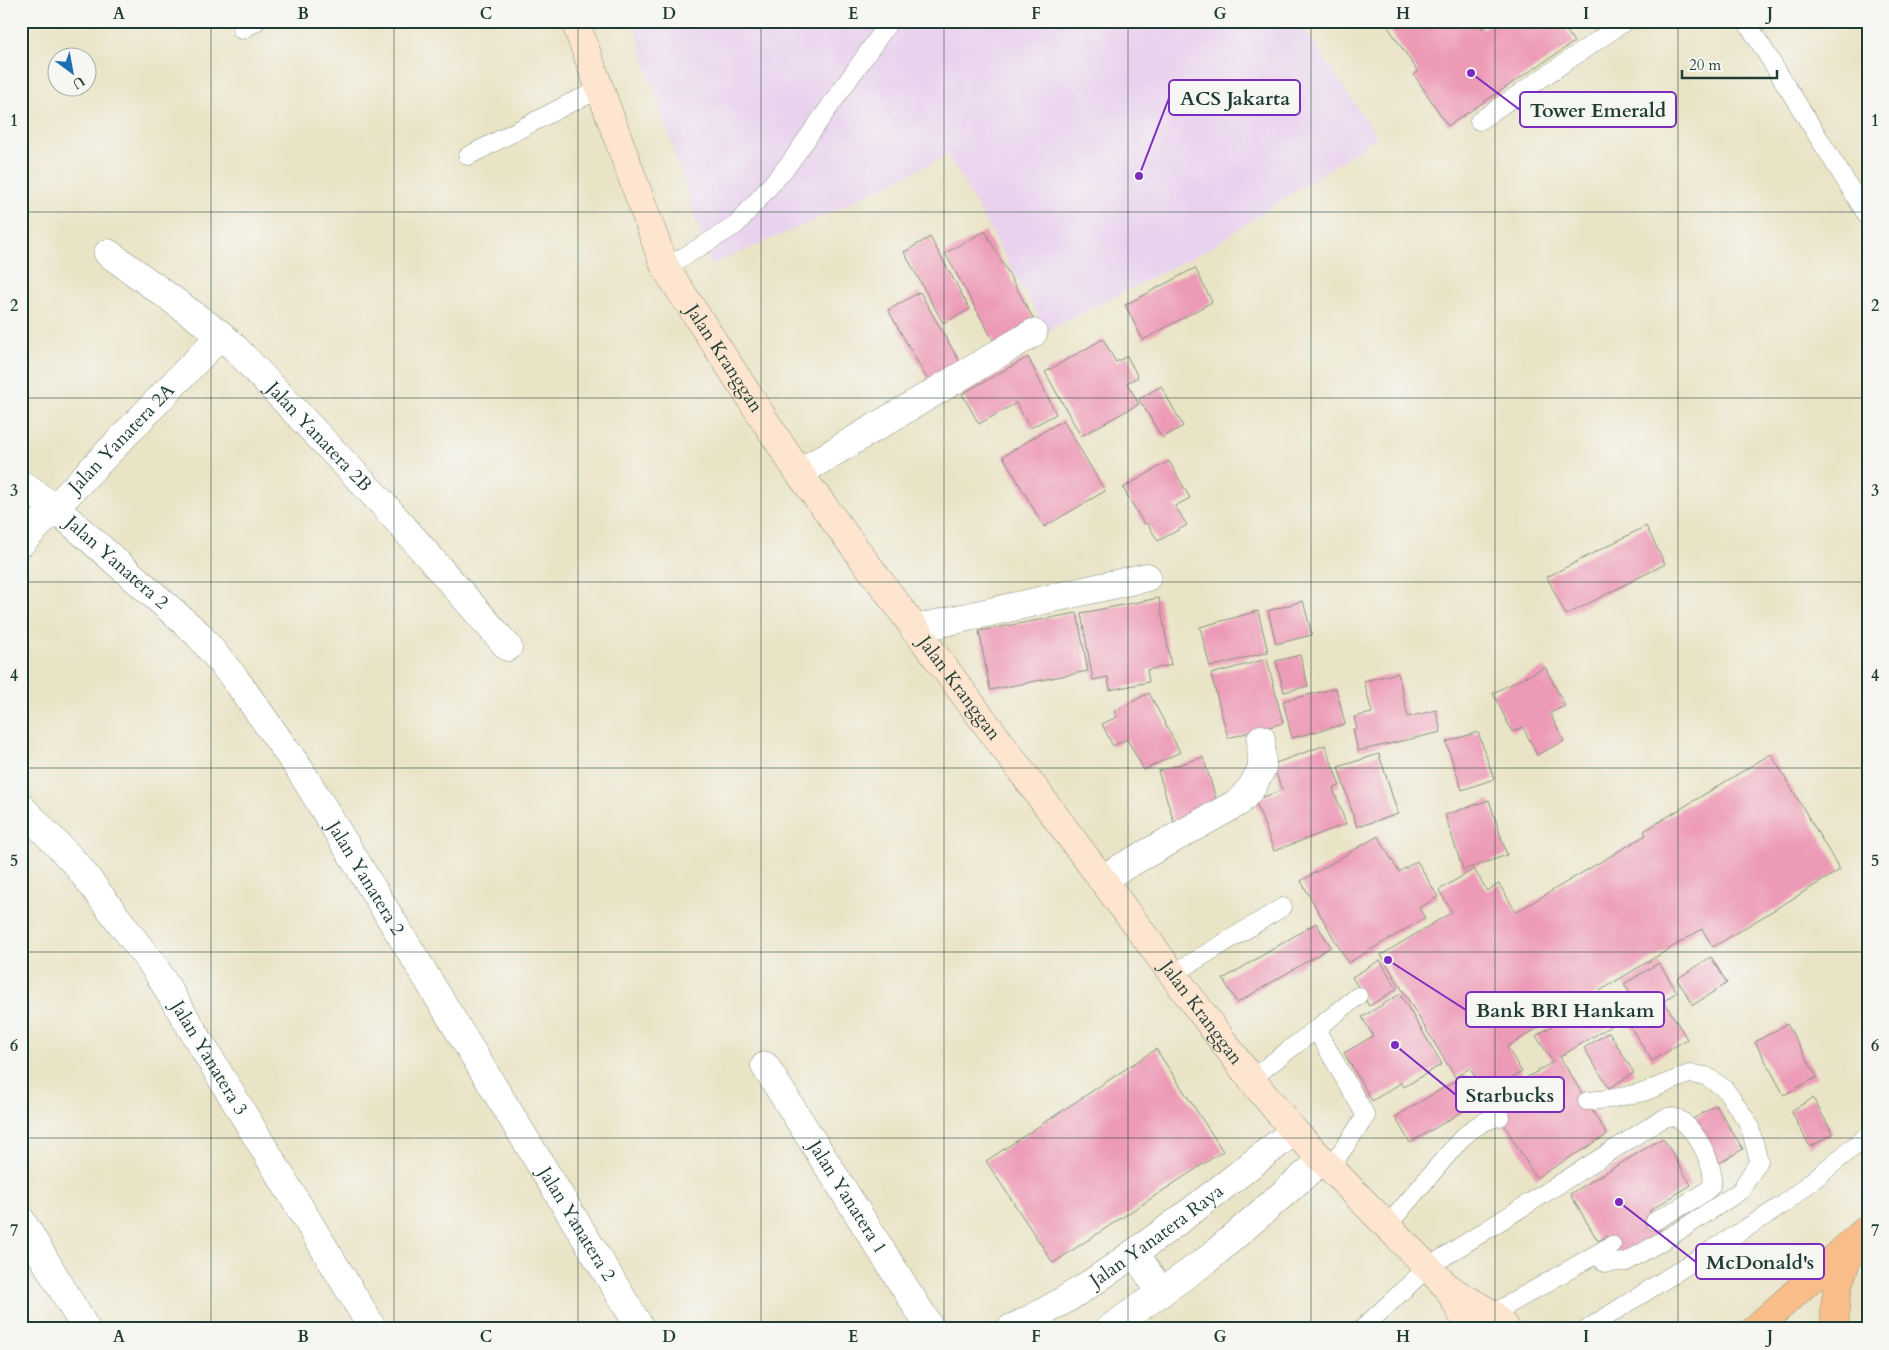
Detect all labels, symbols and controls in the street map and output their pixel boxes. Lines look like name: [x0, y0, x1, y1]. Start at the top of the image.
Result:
text: A: [113, 3, 125, 25]
text: B: [297, 3, 309, 25]
text: C: [480, 3, 492, 25]
text: D: [662, 3, 676, 25]
text: E: [848, 3, 858, 25]
text: F: [1031, 3, 1041, 25]
text: G: [1213, 3, 1227, 25]
text: H: [1396, 3, 1410, 25]
text: I: [1583, 3, 1589, 25]
text: J: [1765, 3, 1773, 25]
north arrow: [48, 48, 98, 98]
scale bar: [1682, 48, 1776, 80]
text: 20 m: [1689, 55, 1721, 75]
text: U: [68, 72, 89, 94]
callout: ACS Jakarta: [1169, 80, 1300, 115]
text: ACS Jakarta: [1180, 85, 1290, 112]
callout: Tower Emerald: [1520, 92, 1676, 127]
text: Tower Emerald: [1530, 97, 1667, 124]
text: 1: [10, 110, 18, 132]
text: 1: [1871, 110, 1879, 132]
text: 2: [10, 295, 18, 317]
text: 2: [1871, 295, 1879, 317]
street label: Jalan Kranggan: [678, 297, 769, 418]
street label: Jalan Yanatera 2B: [259, 374, 378, 497]
street label: Jalan Yanatera 2A: [60, 378, 181, 501]
text: 3: [10, 480, 18, 502]
text: 3: [1871, 480, 1879, 502]
street label: Jalan Yanatera 2: [57, 508, 174, 615]
street label: Jalan Kranggan: [910, 628, 1007, 746]
text: 4: [10, 665, 18, 687]
text: 4: [1871, 665, 1879, 687]
street label: Jalan Yanatera 2: [320, 813, 411, 941]
text: 5: [10, 850, 18, 872]
text: 5: [1871, 850, 1879, 872]
street label: Jalan Kranggan: [1152, 953, 1249, 1070]
callout: Bank BRI Hankam: [1466, 992, 1664, 1027]
street label: Jalan Yanatera 3: [163, 993, 254, 1120]
text: Bank BRI Hankam: [1476, 997, 1655, 1024]
text: 6: [10, 1035, 18, 1057]
text: 6: [1871, 1035, 1879, 1057]
callout: Starbucks: [1456, 1077, 1564, 1112]
text: Starbucks: [1466, 1082, 1554, 1109]
street label: Jalan Yanatera 1: [801, 1133, 893, 1259]
street label: Jalan Yanatera 2: [530, 1159, 622, 1286]
street label: Jalan Yanatera Raya: [1082, 1178, 1229, 1295]
text: 7: [10, 1220, 18, 1242]
text: 7: [1871, 1220, 1879, 1242]
callout: McDonald's: [1696, 1244, 1824, 1279]
text: McDonald's: [1706, 1249, 1814, 1276]
text: A: [113, 1326, 125, 1348]
text: B: [297, 1326, 309, 1348]
text: C: [480, 1326, 492, 1348]
text: D: [662, 1326, 676, 1348]
text: E: [848, 1326, 858, 1348]
text: F: [1031, 1326, 1041, 1348]
text: G: [1213, 1326, 1227, 1348]
text: H: [1396, 1326, 1410, 1348]
text: I: [1583, 1326, 1589, 1348]
text: J: [1765, 1326, 1773, 1348]

